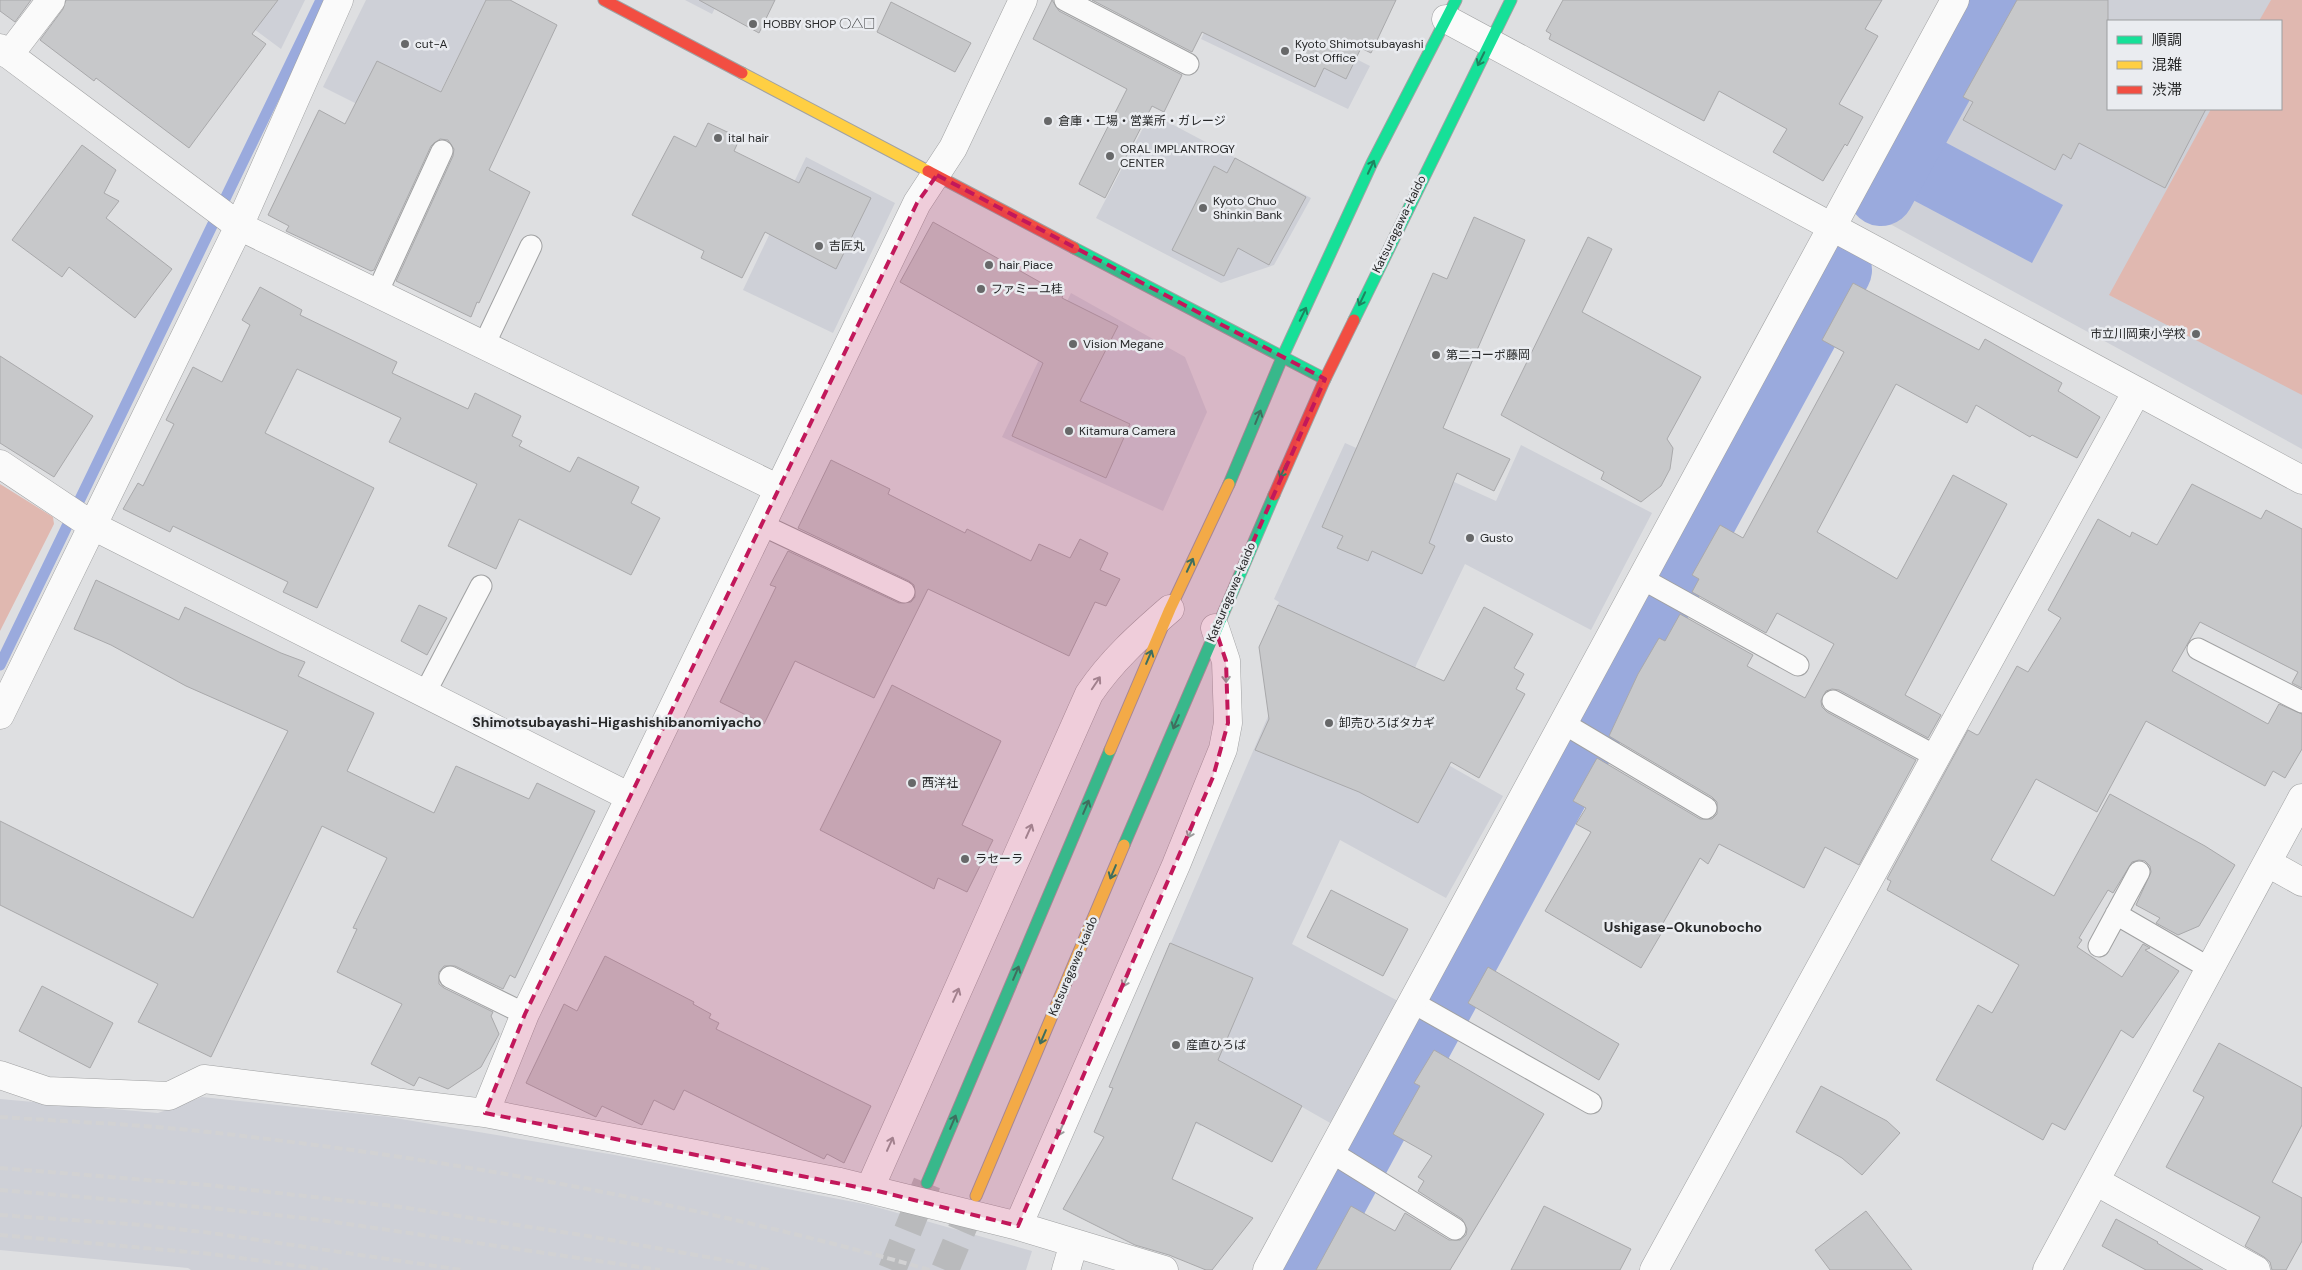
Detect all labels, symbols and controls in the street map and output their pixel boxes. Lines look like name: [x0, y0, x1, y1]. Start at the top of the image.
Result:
place label: HOBBY SHOP ○△□: [763, 16, 875, 32]
marker: HOBBY SHOP ○△□: [747, 18, 759, 30]
legend: [2107, 20, 2282, 110]
text: 順調: [2152, 30, 2182, 50]
place label: cut-A: [415, 36, 448, 52]
place label: Kyoto Shimotsubayashi Post Office: [1295, 36, 1424, 66]
marker: cut-A: [399, 38, 411, 50]
marker: Kyoto Shimotsubayashi Post Office: [1279, 45, 1291, 57]
one-way arrow: [1476, 51, 1485, 66]
text: 混雑: [2152, 55, 2182, 75]
text: 渋滞: [2152, 80, 2182, 100]
place label: 倉庫・工場・営業所・ガレージ: [1058, 113, 1226, 129]
marker: 倉庫・工場・営業所・ガレージ: [1042, 115, 1054, 127]
place label: ital hair: [728, 130, 769, 146]
marker: ital hair: [712, 132, 724, 144]
place label: ORAL IMPLANTROGY CENTER: [1120, 141, 1235, 171]
marker: ORAL IMPLANTROGY CENTER: [1104, 150, 1116, 162]
one-way arrow: [1366, 160, 1376, 175]
street label: Katsuragawa-kaido: [1368, 172, 1430, 276]
place label: Kyoto Chuo Shinkin Bank: [1213, 193, 1282, 223]
marker: Kyoto Chuo Shinkin Bank: [1197, 202, 1209, 214]
place label: 吉匠丸: [829, 238, 865, 254]
marker: 吉匠丸: [813, 240, 825, 252]
place label: hair Piace: [999, 257, 1053, 273]
marker: hair Piace: [983, 259, 995, 271]
place label: ファミーユ桂: [991, 281, 1063, 297]
marker: ファミーユ桂: [975, 283, 987, 295]
one-way arrow: [1357, 291, 1367, 306]
one-way arrow: [1298, 307, 1308, 322]
place label: 市立川岡東小学校: [2090, 326, 2186, 342]
marker: 市立川岡東小学校: [2190, 328, 2202, 340]
place label: Vision Megane: [1083, 336, 1164, 352]
marker: Vision Megane: [1067, 338, 1079, 350]
place label: 第二コーポ藤岡: [1446, 347, 1530, 363]
marker: 第二コーポ藤岡: [1430, 349, 1442, 361]
one-way arrow: [1254, 410, 1263, 425]
place label: Kitamura Camera: [1079, 423, 1175, 439]
marker: Kitamura Camera: [1063, 425, 1075, 437]
one-way arrow: [1278, 463, 1288, 478]
place label: Gusto: [1480, 530, 1513, 546]
marker: Gusto: [1464, 532, 1476, 544]
street label: Katsuragawa-kaido: [1203, 540, 1259, 644]
one-way arrow: [1186, 558, 1196, 573]
one-way arrow: [1145, 650, 1155, 665]
one-way arrow: [1222, 667, 1231, 683]
one-way arrow: [1091, 676, 1101, 690]
district label: Shimotsubayashi-Higashishibanomiyacho: [472, 713, 762, 731]
one-way arrow: [1171, 714, 1181, 729]
place label: 卸売ひろばタカギ: [1339, 715, 1435, 731]
marker: 卸売ひろばタカギ: [1323, 717, 1335, 729]
place label: 西洋社: [922, 775, 958, 791]
marker: 西洋社: [906, 777, 918, 789]
one-way arrow: [1081, 800, 1091, 815]
one-way arrow: [1186, 823, 1195, 838]
one-way arrow: [1025, 824, 1035, 839]
place label: ラセーラ: [975, 851, 1023, 867]
marker: ラセーラ: [959, 853, 971, 865]
one-way arrow: [1108, 864, 1117, 879]
street label: Katsuragawa-kaido: [1045, 914, 1101, 1018]
district label: Ushigase-Okunobocho: [1604, 918, 1762, 936]
one-way arrow: [1011, 966, 1021, 981]
one-way arrow: [1121, 972, 1131, 987]
one-way arrow: [952, 988, 962, 1003]
one-way arrow: [1038, 1029, 1047, 1044]
place label: 産直ひろば: [1186, 1037, 1246, 1053]
marker: 産直ひろば: [1170, 1039, 1182, 1051]
one-way arrow: [948, 1115, 958, 1130]
one-way arrow: [1056, 1121, 1066, 1136]
one-way arrow: [886, 1137, 896, 1152]

